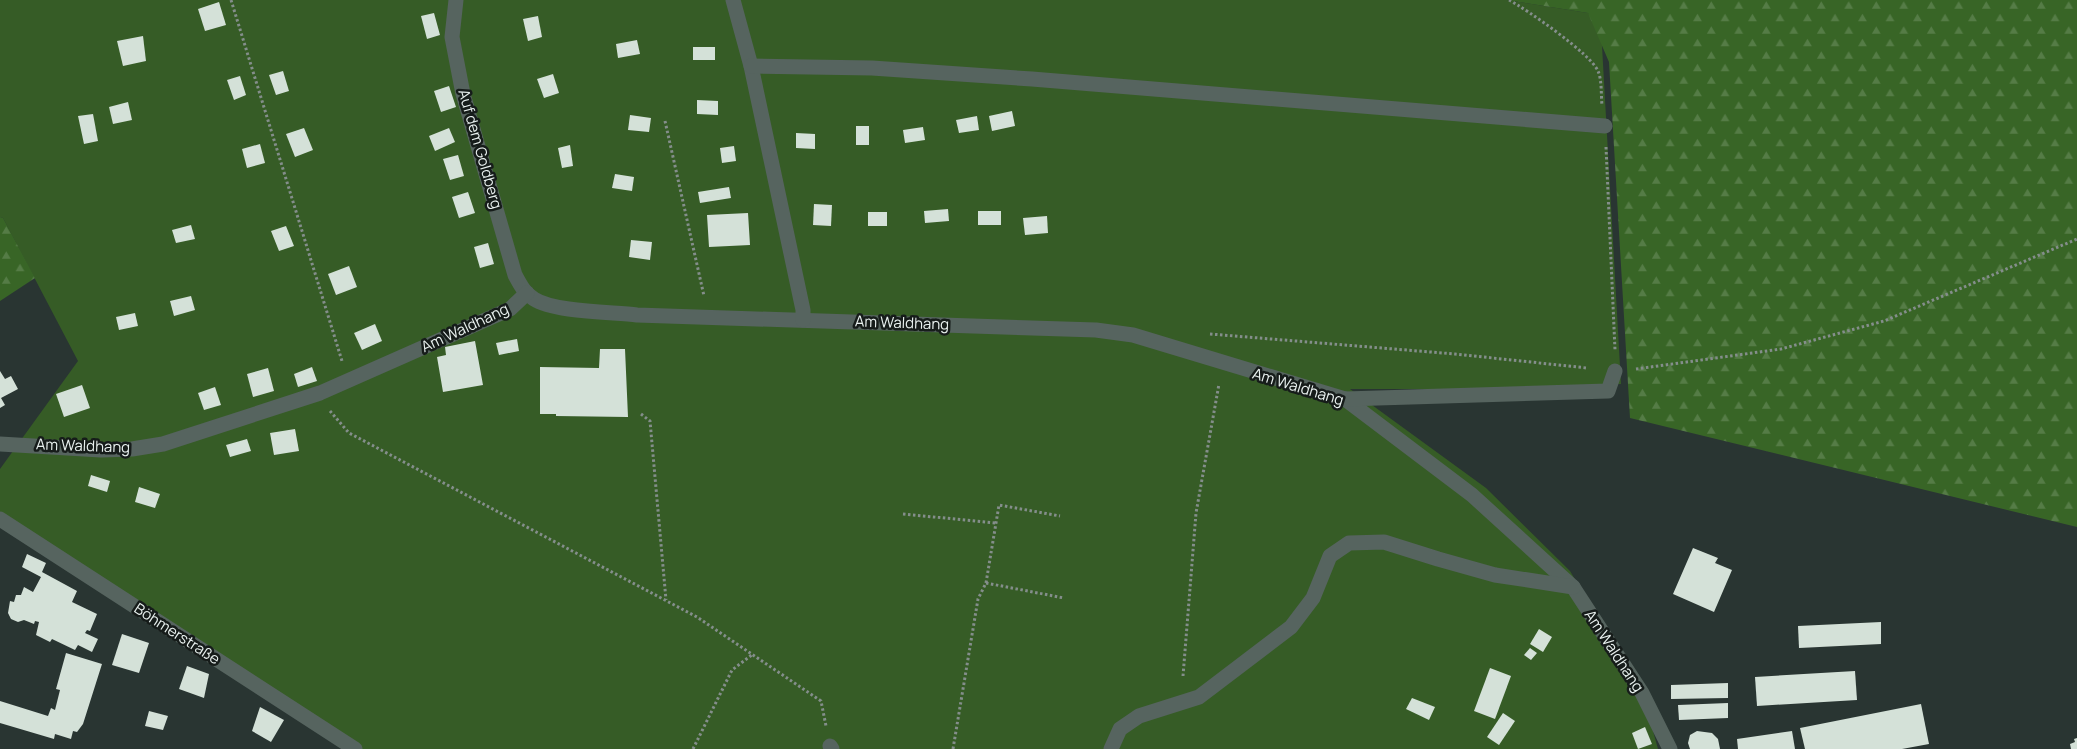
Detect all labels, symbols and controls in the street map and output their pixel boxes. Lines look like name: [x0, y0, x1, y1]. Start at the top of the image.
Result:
street label: Auf dem Goldberg: [453, 87, 508, 211]
street label: Am Waldhang: [418, 298, 512, 357]
street label: Am Waldhang: [855, 310, 950, 335]
street label: Am Waldhang: [1250, 363, 1346, 410]
street label: Am Waldhang: [36, 433, 131, 458]
street label: Böhmerstraße: [130, 598, 225, 669]
street label: Am Waldhang: [1580, 605, 1649, 696]

